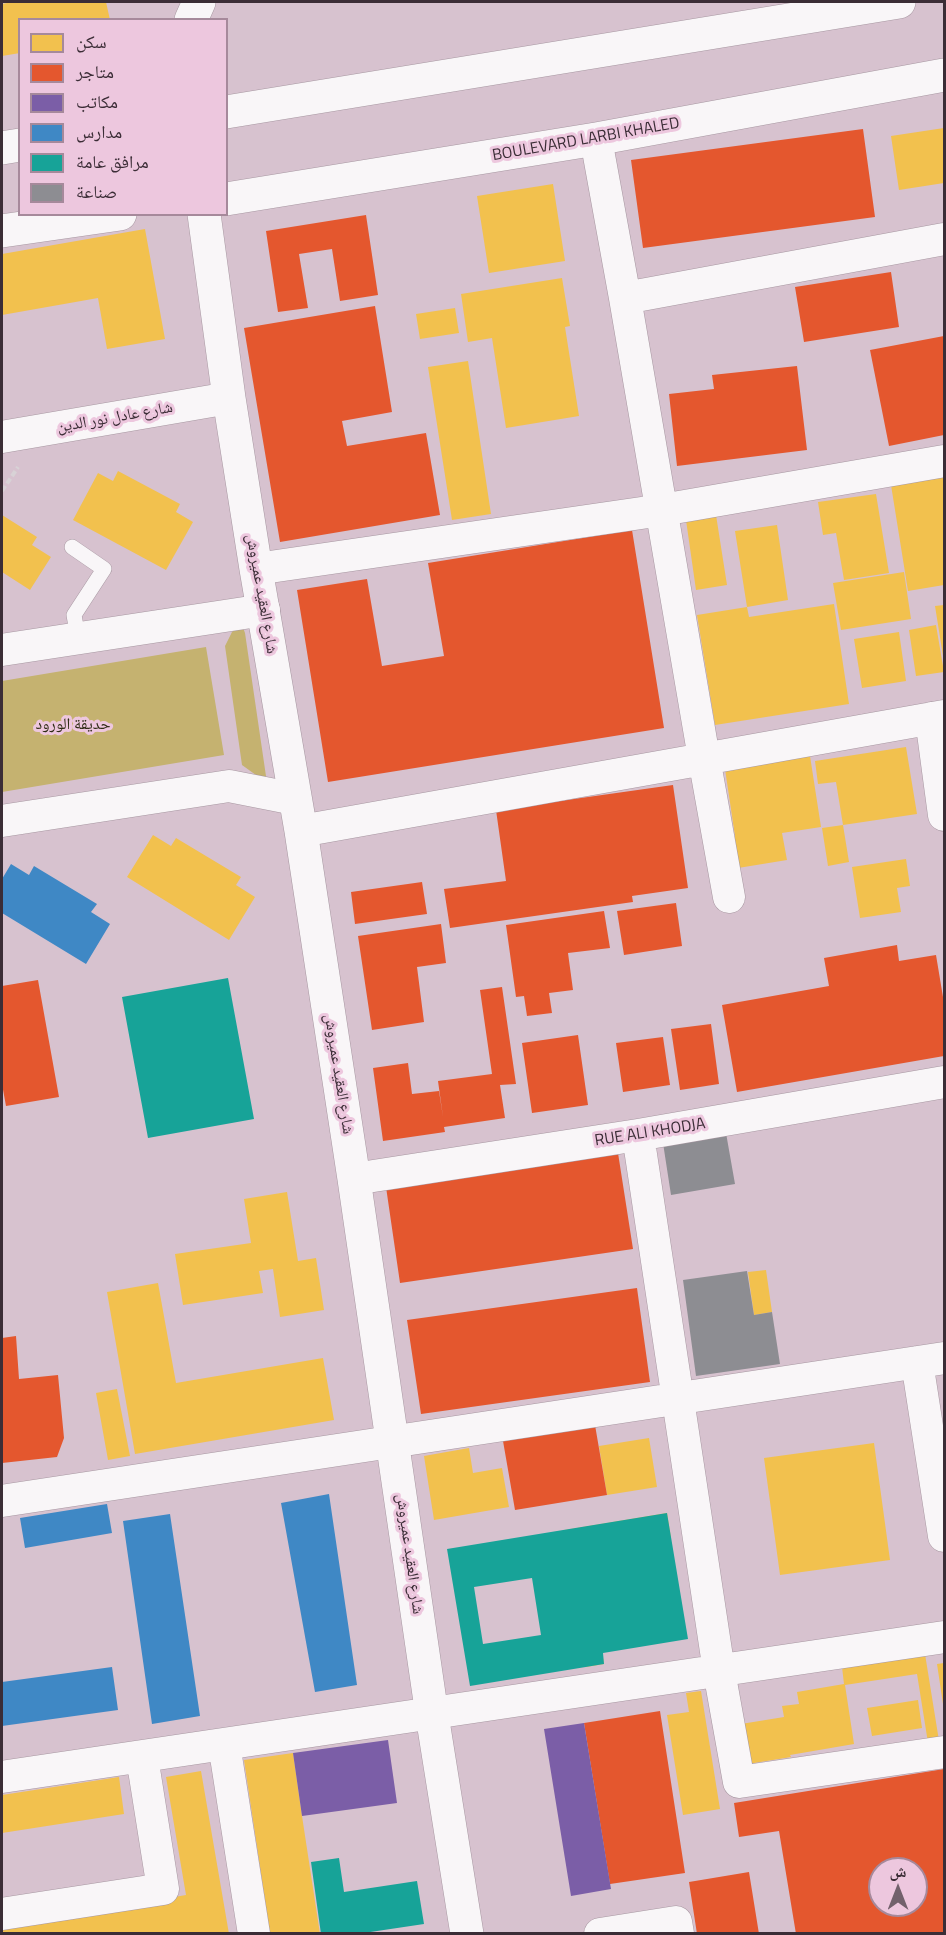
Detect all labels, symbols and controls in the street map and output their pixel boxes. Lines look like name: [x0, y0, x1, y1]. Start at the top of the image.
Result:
legend: [18, 18, 228, 216]
text: سكن: [76, 28, 107, 55]
text: متاجر: [76, 58, 114, 85]
text: مكاتب: [76, 88, 118, 115]
street label: BOULEVARD LARBI KHALED: [491, 114, 681, 166]
text: مدارس: [76, 118, 122, 145]
text: مرافق عامة: [76, 148, 149, 175]
text: صناعة: [76, 178, 117, 205]
street label: شارع عادل نور الدين: [56, 398, 174, 438]
street label: شارع العقيد عميروش: [241, 533, 281, 655]
park label: حديقة الورود: [35, 715, 111, 735]
street label: شارع العقيد عميروش: [319, 1013, 357, 1135]
street label: RUE ALI KHODJA: [593, 1115, 707, 1151]
street label: شارع العقيد عميروش: [391, 1493, 427, 1615]
north arrow: [868, 1857, 928, 1917]
text: ش: [890, 1859, 906, 1883]

